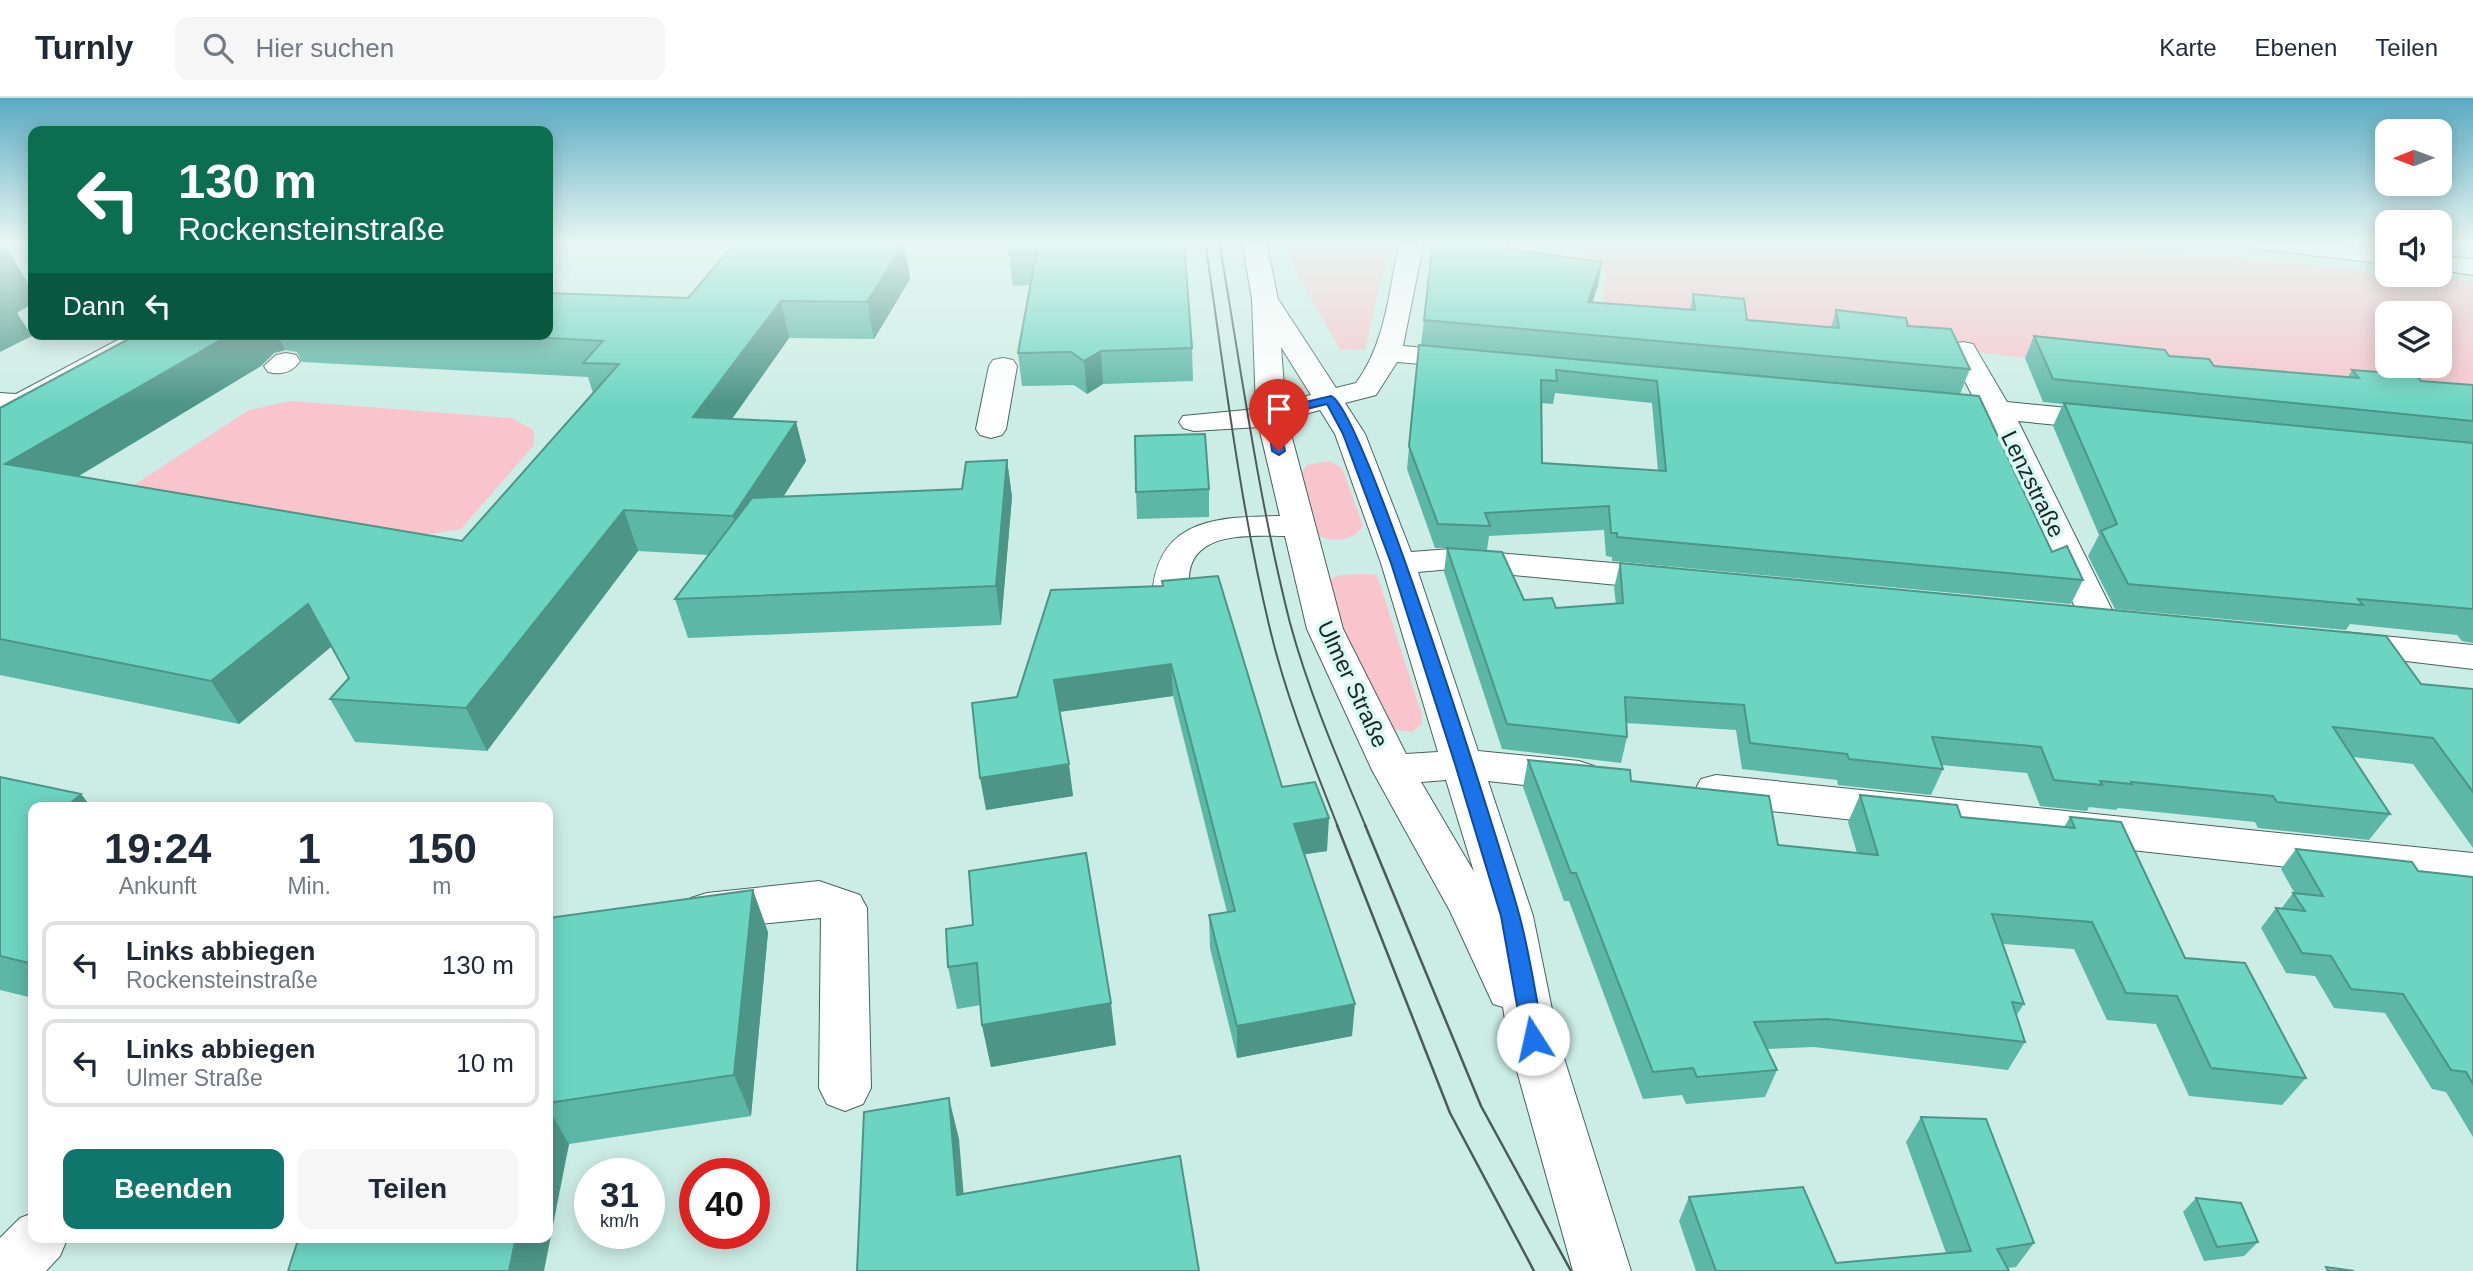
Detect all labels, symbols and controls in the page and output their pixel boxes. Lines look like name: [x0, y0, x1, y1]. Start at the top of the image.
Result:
search box: [175, 17, 665, 80]
text: Turnly: [35, 29, 133, 66]
icon: search: [199, 29, 237, 67]
text: Hier suchen: [255, 33, 394, 63]
text: Karte: [2159, 34, 2217, 61]
text: Ebenen: [2255, 34, 2337, 61]
text: Teilen: [2375, 34, 2438, 61]
north arrow: [2375, 119, 2452, 196]
map controls: [2375, 119, 2452, 378]
icon: left: [63, 154, 154, 245]
text: 130 m: [178, 154, 317, 208]
button: sound: [2375, 210, 2452, 287]
text: Rockensteinstraße: [178, 211, 445, 247]
icon: left: [139, 287, 177, 325]
text: Dann: [63, 291, 125, 321]
button: layers: [2375, 301, 2452, 378]
pin: [1249, 379, 1309, 451]
icon: arrive: [1260, 390, 1298, 428]
street label: Lenzstraße: [1996, 427, 2070, 541]
street label: Ulmer Straße: [1312, 617, 1394, 751]
text: 19:24: [104, 825, 211, 872]
text: 1: [297, 825, 321, 872]
text: 150: [407, 825, 477, 872]
text: Ankunft: [119, 873, 197, 899]
text: Min.: [287, 873, 331, 899]
text: m: [432, 873, 452, 899]
text: Links abbiegen: [126, 936, 315, 966]
icon: left: [67, 946, 105, 984]
text: 130 m: [442, 950, 514, 980]
text: Rockensteinstraße: [126, 967, 318, 993]
position arrow: [1496, 1002, 1570, 1076]
text: Links abbiegen: [126, 1034, 315, 1064]
icon: left: [67, 1044, 105, 1082]
text: 10 m: [456, 1048, 514, 1078]
text: Ulmer Straße: [126, 1065, 263, 1091]
button: Beenden: [63, 1149, 284, 1229]
button: Teilen: [298, 1149, 518, 1229]
speed limit sign: 40: [679, 1158, 770, 1249]
text: 31: [600, 1175, 639, 1214]
text: km/h: [600, 1211, 639, 1231]

